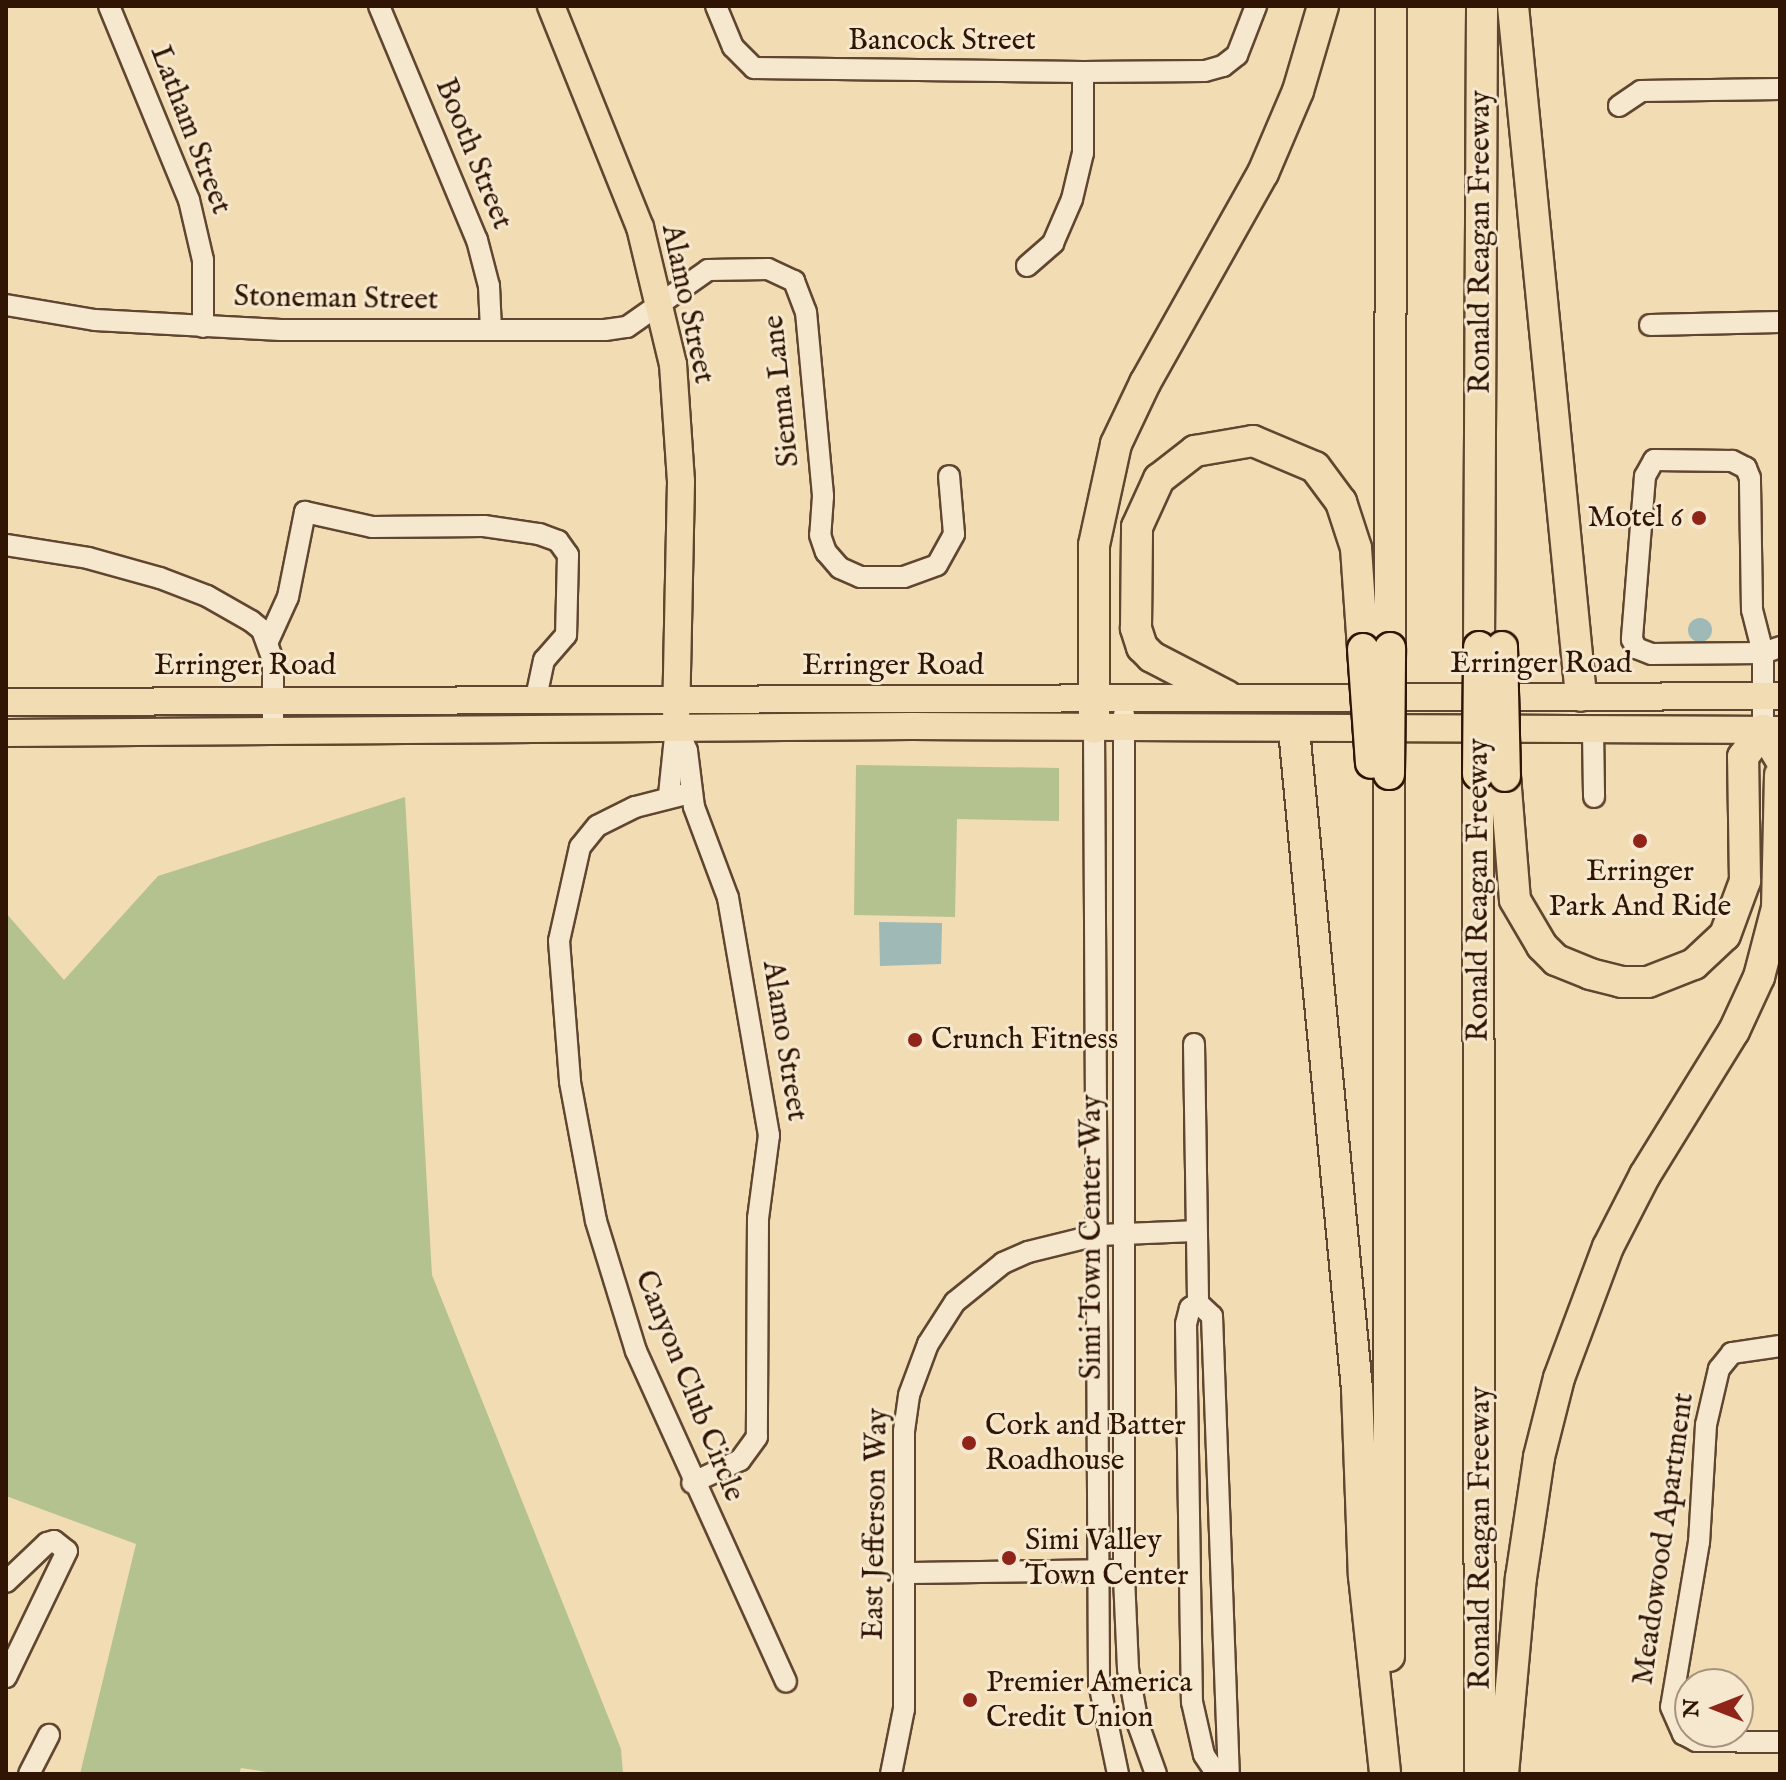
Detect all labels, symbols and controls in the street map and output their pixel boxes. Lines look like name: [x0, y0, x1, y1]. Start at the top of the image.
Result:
street label: Bancock Street: [848, 23, 1036, 59]
street label: Latham Street: [141, 41, 239, 219]
street label: Booth Street: [426, 73, 520, 235]
street label: Ronald Reagan Freeway: [1463, 90, 1499, 394]
street label: Alamo Street: [653, 221, 721, 387]
street label: Stoneman Street: [233, 279, 439, 319]
street label: Sienna Lane: [756, 313, 808, 469]
place label: Motel 6: [1587, 500, 1683, 536]
marker: Motel 6: [1690, 509, 1708, 527]
street label: Erringer Road: [1450, 646, 1632, 682]
street label: Erringer Road: [154, 648, 336, 684]
street label: Erringer Road: [802, 648, 984, 684]
street label: Ronald Reagan Freeway: [1461, 738, 1497, 1042]
marker: Erringer Park And Ride: [1631, 832, 1649, 850]
place label: Erringer Park And Ride: [1549, 854, 1731, 924]
street label: Alamo Street: [754, 958, 814, 1124]
place label: Crunch Fitness: [931, 1022, 1118, 1058]
marker: Crunch Fitness: [906, 1031, 924, 1049]
street label: Simi Town Center Way: [1074, 1094, 1110, 1380]
street label: Canyon Club Circle: [626, 1265, 752, 1507]
street label: Ronald Reagan Freeway: [1463, 1386, 1499, 1690]
street label: Meadowood Apartment: [1626, 1391, 1702, 1687]
street label: East Jefferson Way: [856, 1408, 896, 1640]
place label: Cork and Batter Roadhouse: [985, 1408, 1186, 1478]
marker: Cork and Batter Roadhouse: [960, 1434, 978, 1452]
place label: Simi Valley Town Center: [1025, 1523, 1188, 1594]
marker: Simi Valley Town Center: [1000, 1549, 1018, 1567]
place label: Premier America Credit Union: [986, 1665, 1192, 1736]
north arrow: [1674, 1668, 1754, 1748]
marker: Premier America Credit Union: [961, 1691, 979, 1709]
text: N: [1678, 1698, 1706, 1718]

